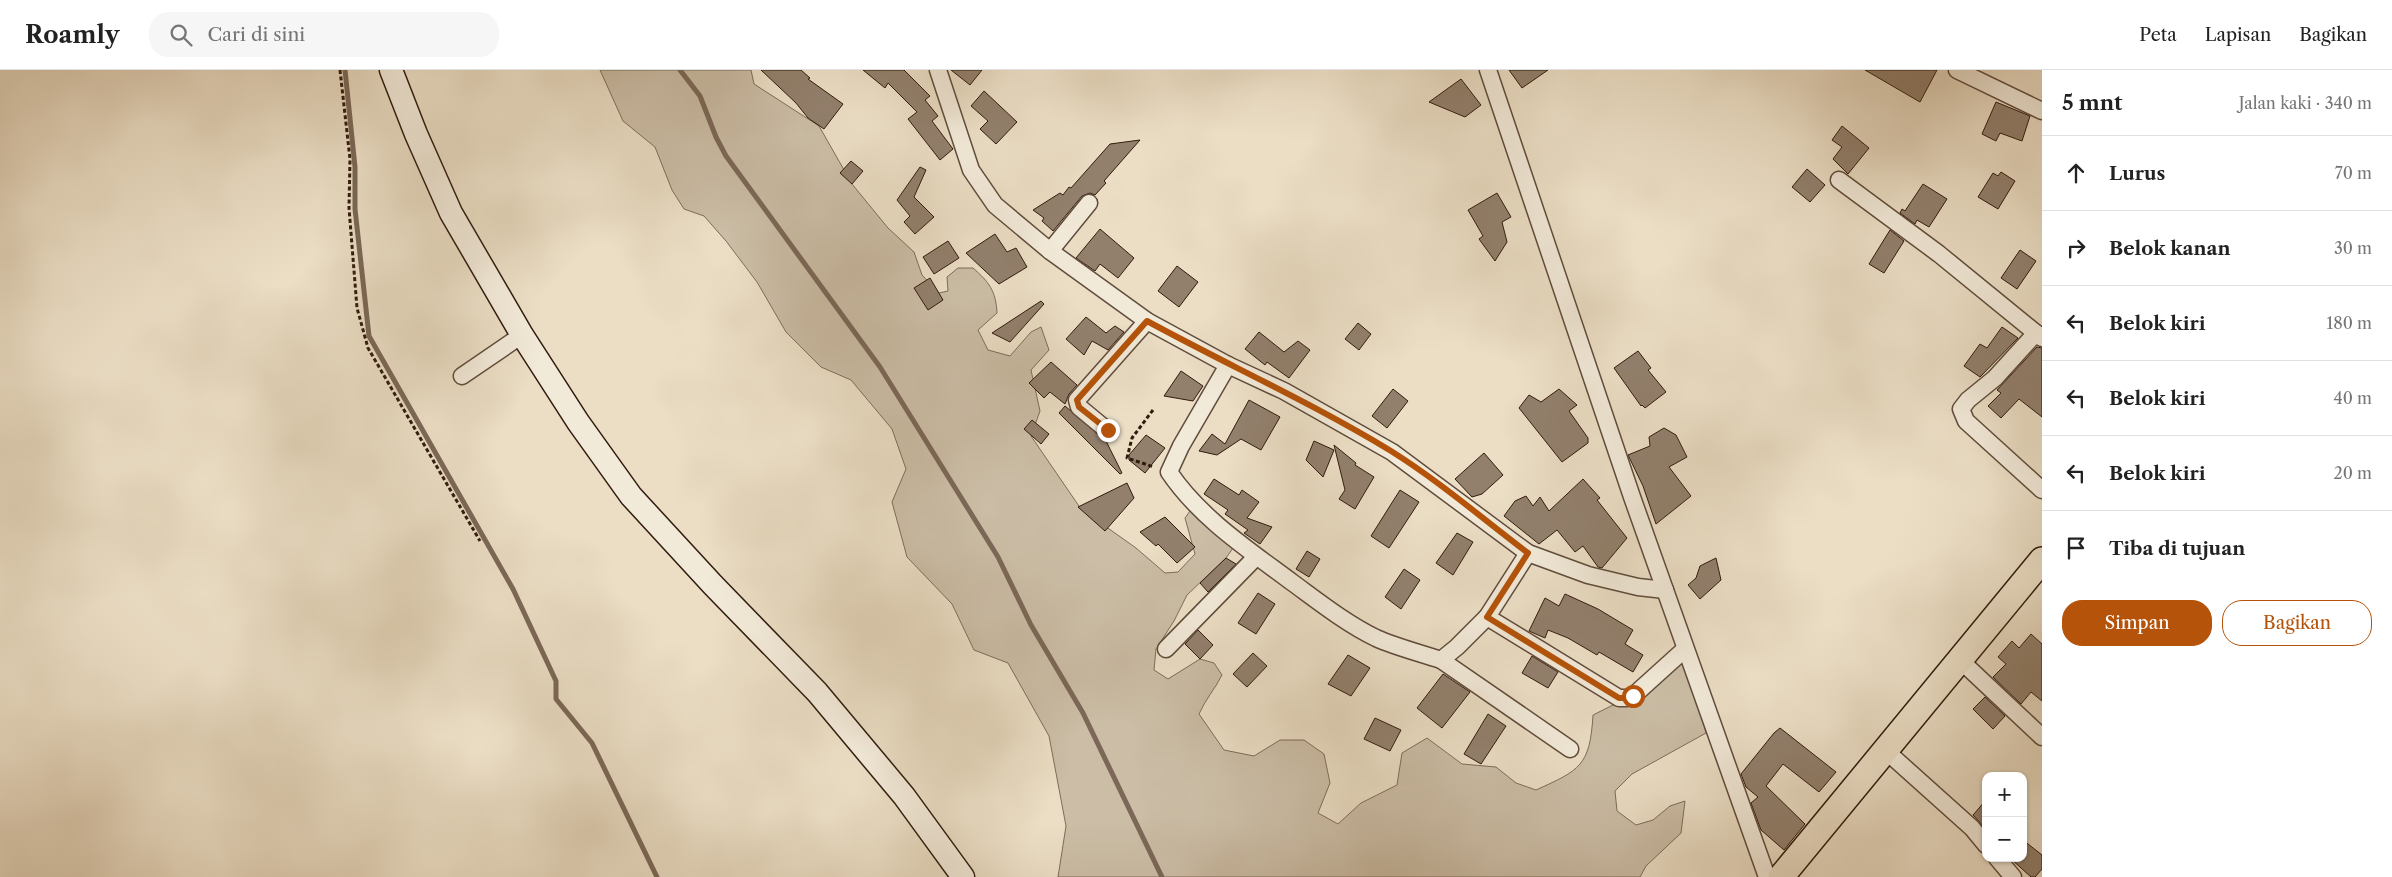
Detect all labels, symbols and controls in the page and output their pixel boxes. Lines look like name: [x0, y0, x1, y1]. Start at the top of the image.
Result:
search box: [149, 12, 499, 57]
text: Roamly: [25, 20, 119, 49]
icon: search: [167, 21, 195, 49]
text: Cari di sini: [207, 23, 305, 46]
text: Peta: [2139, 24, 2177, 46]
text: Lapisan: [2205, 24, 2271, 46]
text: Bagikan: [2299, 24, 2367, 46]
text: 5 mnt: [2062, 90, 2123, 115]
text: Jalan kaki · 340 m: [2239, 93, 2372, 113]
icon: ahead: [2062, 159, 2090, 187]
text: Lurus: [2109, 162, 2165, 185]
text: 70 m: [2335, 163, 2372, 183]
icon: right: [2062, 234, 2090, 262]
text: Belok kanan: [2109, 237, 2231, 260]
text: 30 m: [2334, 238, 2372, 258]
icon: left: [2062, 309, 2090, 337]
text: Belok kiri: [2109, 312, 2206, 335]
text: 180 m: [2326, 313, 2372, 333]
icon: left: [2062, 384, 2090, 412]
text: Belok kiri: [2109, 387, 2206, 410]
text: 40 m: [2333, 388, 2372, 408]
route end: [1097, 419, 1120, 442]
icon: left: [2062, 459, 2090, 487]
text: Belok kiri: [2109, 462, 2206, 485]
text: 20 m: [2333, 463, 2372, 483]
icon: arrive: [2062, 534, 2090, 562]
text: Tiba di tujuan: [2109, 537, 2245, 560]
button: Simpan: [2062, 600, 2212, 646]
button: Bagikan: [2222, 600, 2372, 646]
route start: [1622, 685, 1645, 708]
map controls: [1982, 772, 2027, 862]
button: +: [1982, 772, 2027, 817]
button: −: [1982, 817, 2027, 862]

